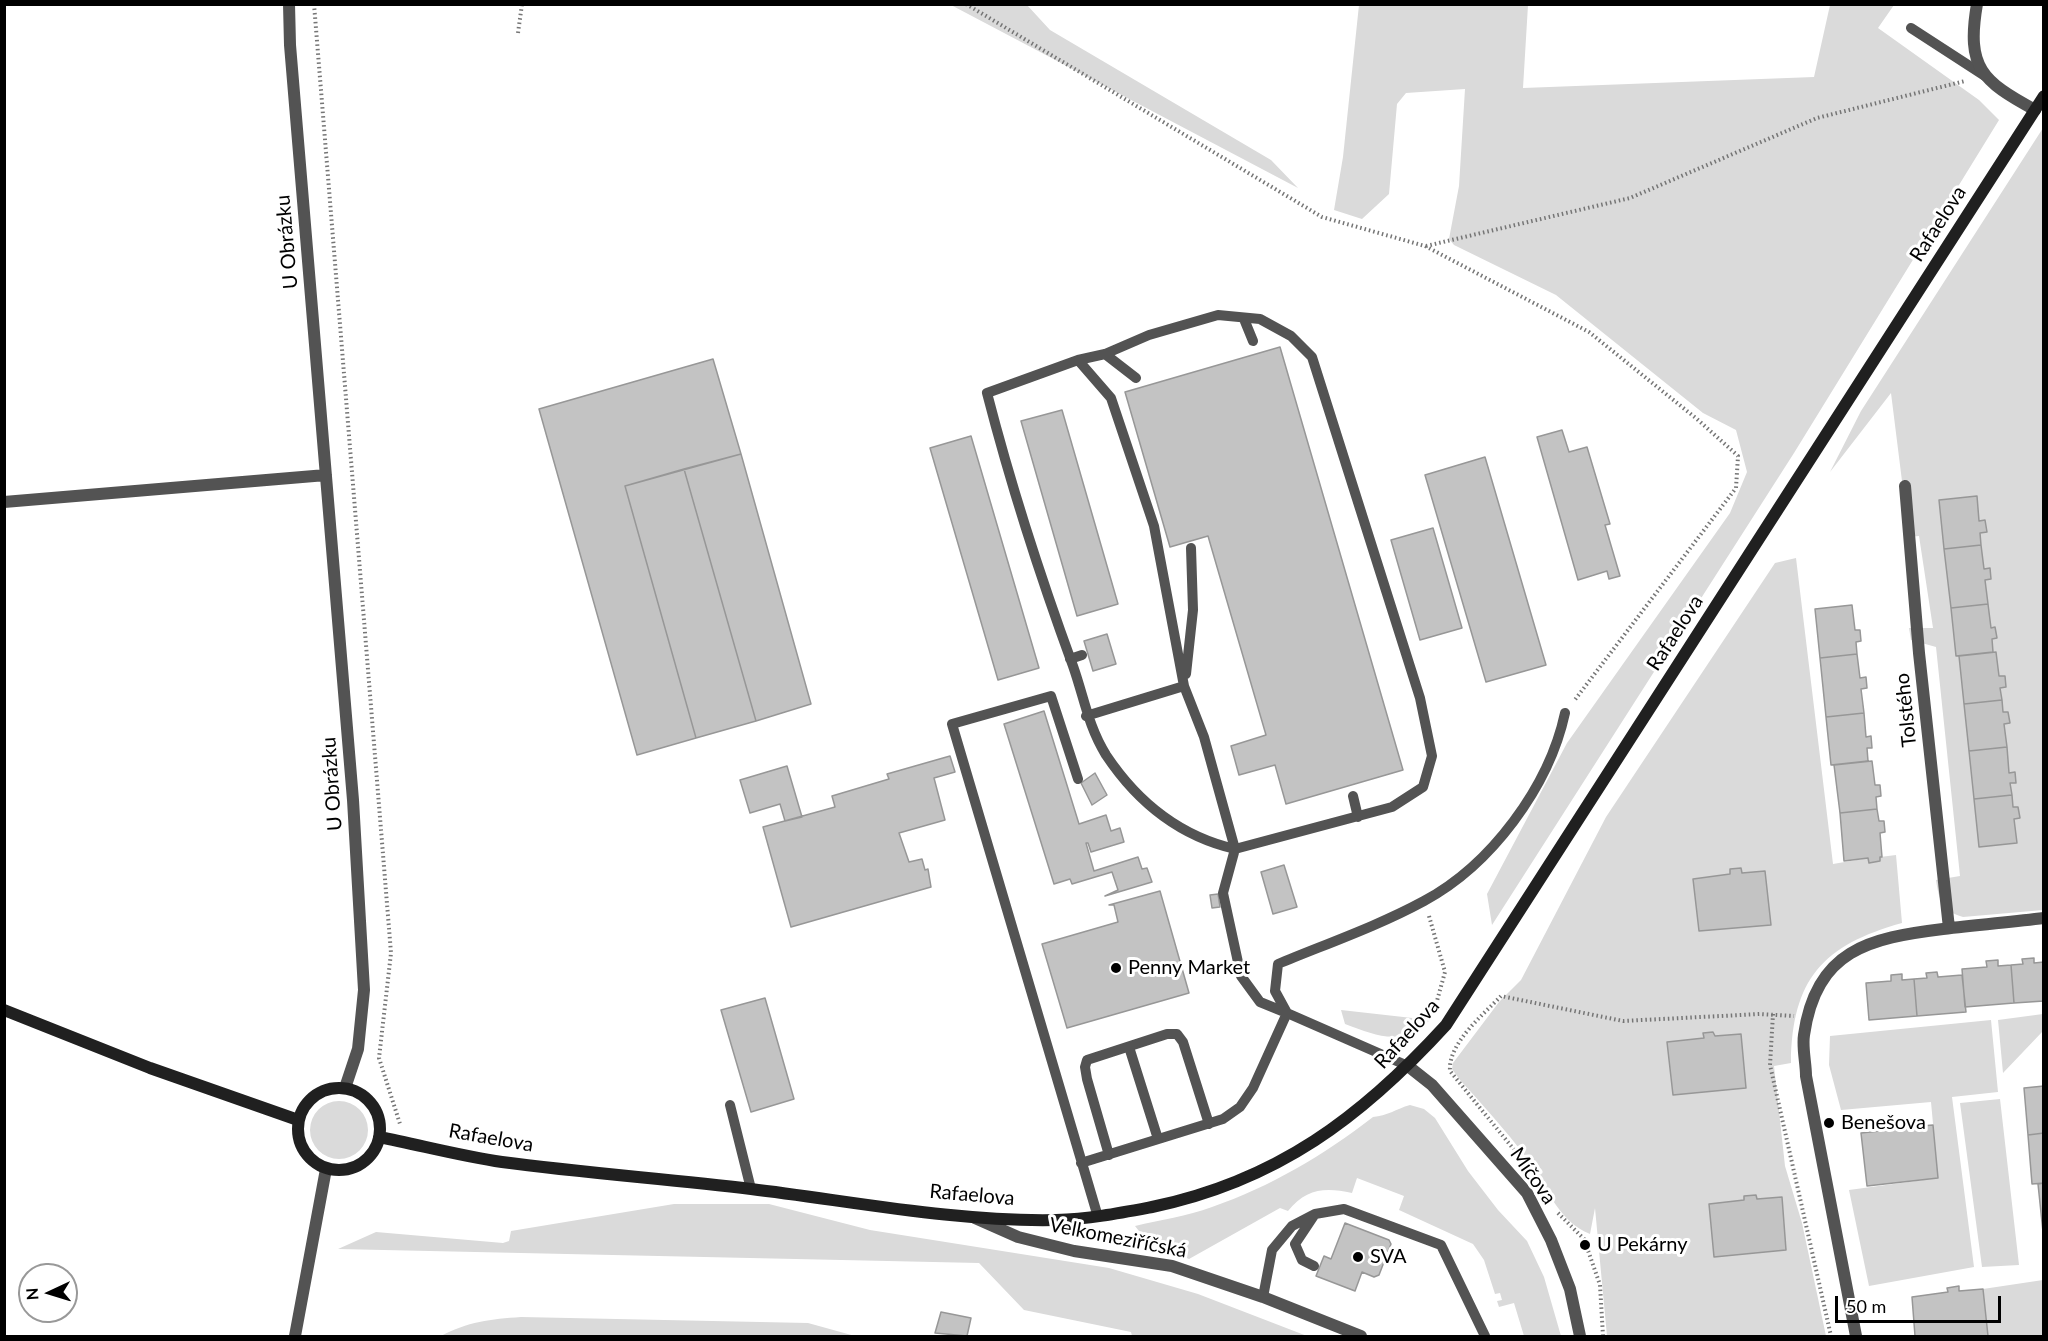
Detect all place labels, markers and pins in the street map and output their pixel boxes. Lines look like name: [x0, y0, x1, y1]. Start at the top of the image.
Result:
place label: Penny Market: [1128, 956, 1250, 980]
marker: Penny Market: [1109, 961, 1123, 975]
place label: Benešova: [1841, 1111, 1926, 1135]
marker: Benešova: [1822, 1116, 1836, 1130]
place label: U Pekárny: [1597, 1233, 1687, 1257]
marker: U Pekárny: [1578, 1238, 1592, 1252]
place label: SVA: [1370, 1245, 1407, 1269]
marker: SVA: [1351, 1250, 1365, 1264]

